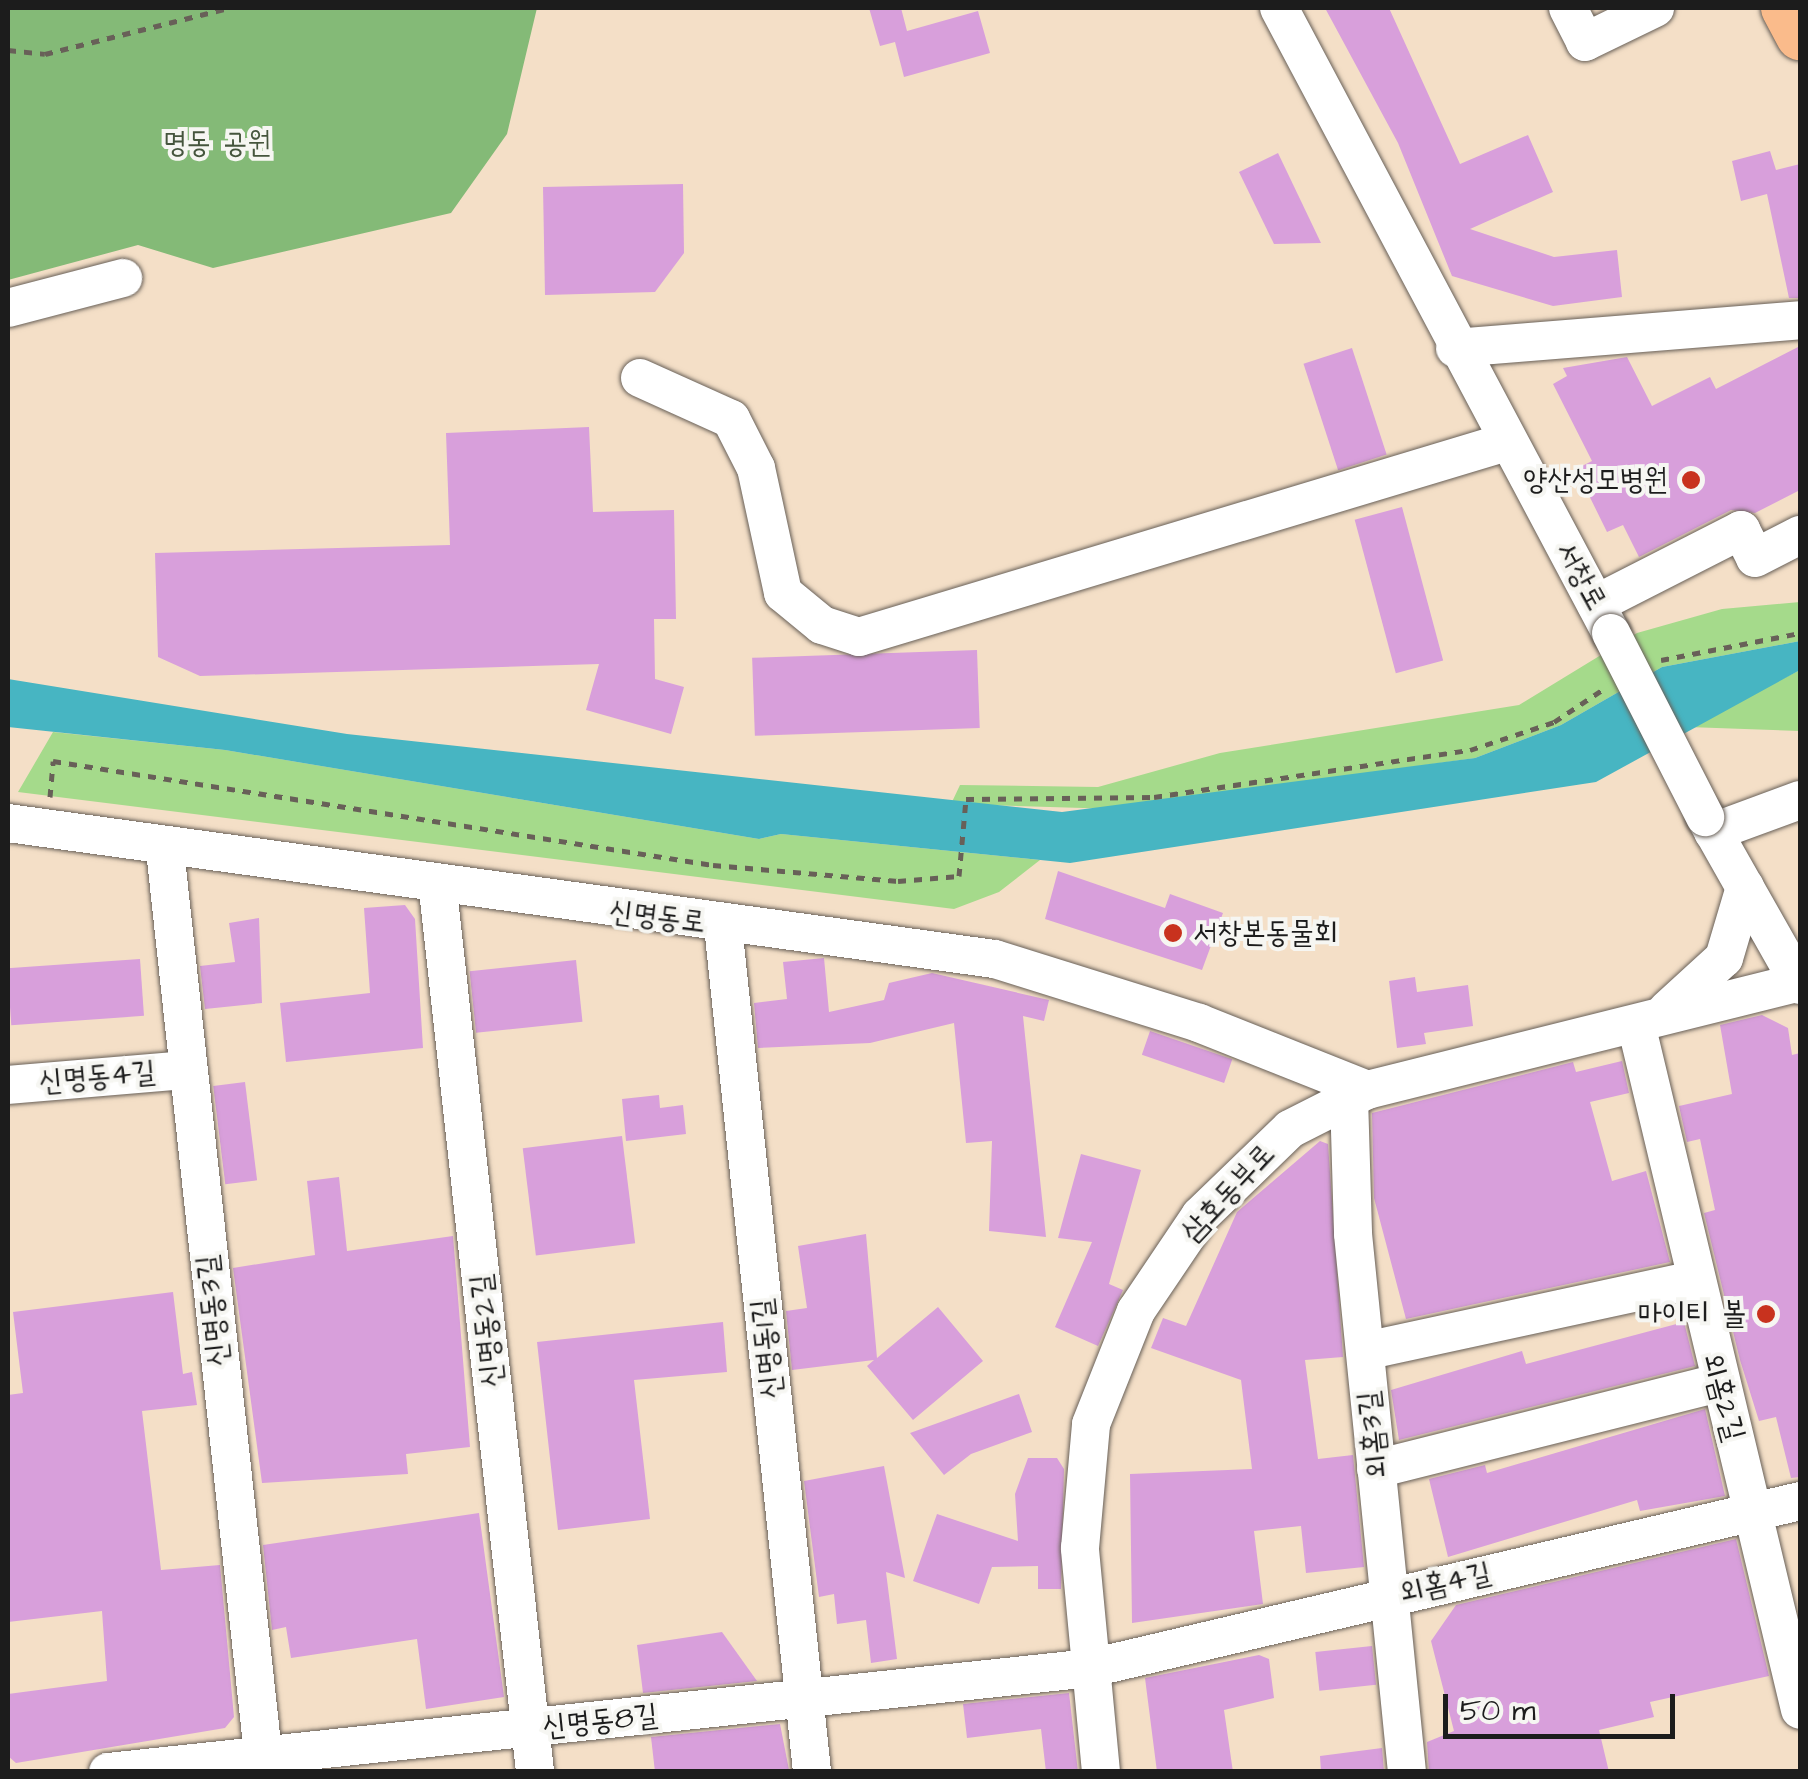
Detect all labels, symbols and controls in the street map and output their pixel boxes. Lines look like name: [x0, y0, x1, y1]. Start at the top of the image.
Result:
park label: 명동 공원: [163, 125, 271, 161]
place label: 양산성모병원: [1523, 462, 1668, 498]
marker: 양산성모병원: [1678, 467, 1704, 493]
street label: 서창로: [1548, 536, 1614, 616]
street label: 신명동로: [607, 893, 707, 941]
place label: 서창본동물회: [1193, 915, 1338, 951]
marker: 서창본동물회: [1162, 922, 1184, 944]
street label: 신명동4길: [37, 1054, 157, 1100]
street label: 삼호동부로: [1174, 1137, 1282, 1249]
street label: 신명동3길: [189, 1254, 237, 1368]
street label: 신명동2길: [463, 1273, 511, 1389]
place label: 마이티 볼: [1637, 1296, 1746, 1332]
street label: 신명동1길: [744, 1297, 790, 1401]
marker: 마이티 볼: [1755, 1303, 1777, 1325]
street label: 외홈2길: [1694, 1349, 1752, 1445]
street label: 외홈3길: [1351, 1390, 1395, 1480]
street label: 외홈4길: [1396, 1555, 1494, 1611]
scale bar: [1448, 1674, 1680, 1736]
text: 50 m: [1460, 1690, 1536, 1732]
street label: 신명동8길: [540, 1697, 660, 1745]

